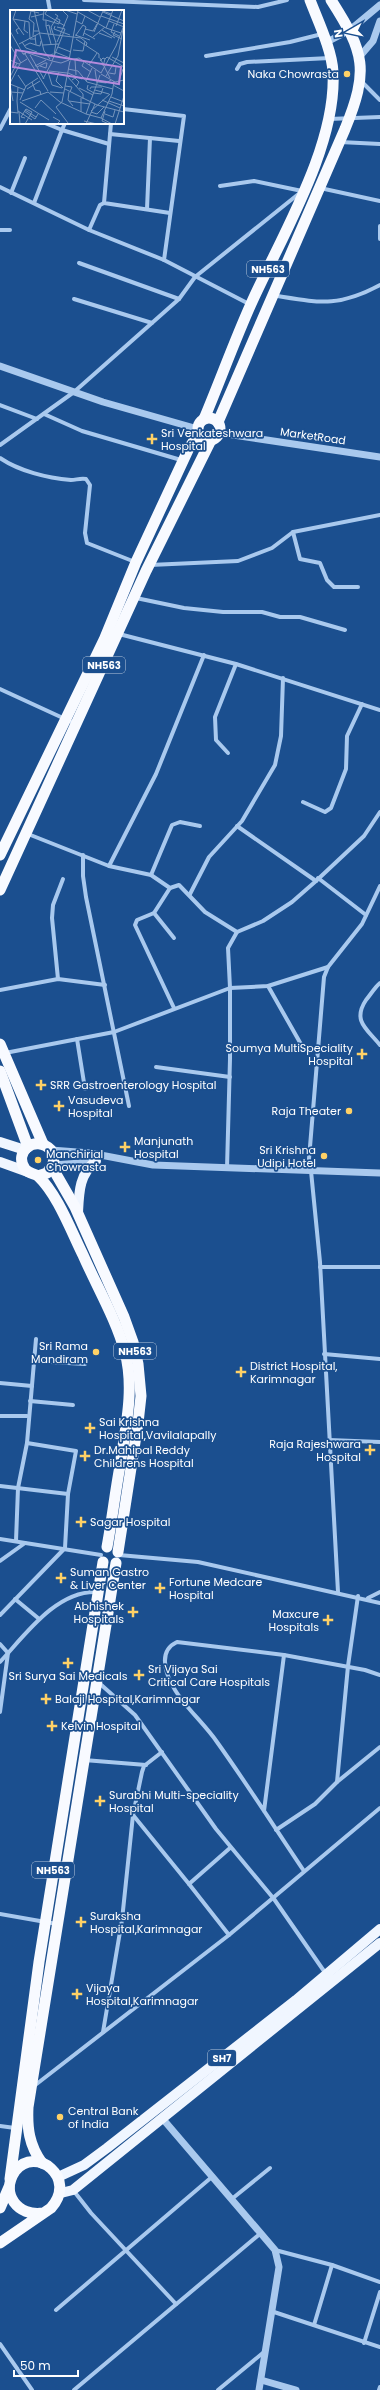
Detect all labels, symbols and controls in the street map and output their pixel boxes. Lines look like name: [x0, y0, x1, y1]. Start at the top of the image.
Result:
inset map: [10, 10, 124, 124]
north arrow: [328, 12, 368, 52]
text: N: [330, 28, 347, 39]
place label: Naka Chowrasta: [247, 66, 339, 82]
marker: Naka Chowrasta: [342, 69, 352, 79]
road number: NH563: [247, 261, 289, 277]
street label: MarketRoad: [279, 423, 347, 449]
place label: Sri Venkateshwara Hospital: [161, 425, 263, 454]
marker: Sri Venkateshwara Hospital: [146, 433, 158, 445]
road number: NH563: [83, 657, 125, 673]
place label: Soumya MultiSpeciality Hospital: [225, 1040, 354, 1069]
marker: Soumya MultiSpeciality Hospital: [356, 1048, 368, 1060]
place label: SRR Gastroenterology Hospital: [50, 1077, 216, 1093]
marker: SRR Gastroenterology Hospital: [35, 1079, 47, 1091]
place label: Vasudeva Hospital: [68, 1092, 124, 1121]
marker: Vasudeva Hospital: [53, 1100, 65, 1112]
place label: Raja Theater: [272, 1103, 341, 1119]
marker: Raja Theater: [344, 1106, 354, 1116]
place label: Manjunath Hospital: [134, 1133, 193, 1162]
marker: Manjunath Hospital: [119, 1141, 131, 1153]
place label: Sri Krishna Udipi Hotel: [257, 1142, 316, 1171]
place label: Manchirial Chowrasta: [46, 1146, 106, 1175]
marker: Sri Krishna Udipi Hotel: [319, 1151, 329, 1161]
marker: Manchirial Chowrasta: [33, 1155, 43, 1165]
place label: Sri Rama Mandiram: [31, 1338, 88, 1367]
road number: NH563: [114, 1343, 156, 1359]
marker: Sri Rama Mandiram: [91, 1347, 101, 1357]
place label: District Hospital, Karimnagar: [250, 1358, 338, 1387]
marker: District Hospital, Karimnagar: [235, 1366, 247, 1378]
place label: Sai Krishna Hospital,Vavilalapally: [99, 1414, 217, 1443]
marker: Sai Krishna Hospital,Vavilalapally: [84, 1422, 96, 1434]
place label: Raja Rajeshwara Hospital: [269, 1436, 361, 1465]
place label: Dr.Mahipal Reddy Childrens Hospital: [94, 1442, 194, 1471]
marker: Raja Rajeshwara Hospital: [364, 1444, 376, 1456]
marker: Dr.Mahipal Reddy Childrens Hospital: [79, 1450, 91, 1462]
place label: Sagar Hospital: [90, 1514, 171, 1530]
marker: Sagar Hospital: [75, 1516, 87, 1528]
place label: Suman Gastro & Liver Center: [70, 1564, 149, 1593]
marker: Suman Gastro & Liver Center: [55, 1572, 67, 1584]
place label: Fortune Medcare Hospital: [169, 1574, 262, 1603]
marker: Fortune Medcare Hospital: [154, 1582, 166, 1594]
place label: Abhishek Hospitals: [74, 1598, 124, 1627]
marker: Abhishek Hospitals: [127, 1606, 139, 1618]
place label: Maxcure Hospitals: [269, 1606, 319, 1635]
marker: Maxcure Hospitals: [322, 1614, 334, 1626]
marker: Sri Surya Sai Medicals: [63, 1658, 73, 1668]
place label: Sri Vijaya Sai Critical Care Hospitals: [148, 1661, 270, 1690]
place label: Sri Surya Sai Medicals: [9, 1668, 128, 1684]
marker: Sri Vijaya Sai Critical Care Hospitals: [133, 1669, 145, 1681]
place label: Balaji Hospital,Karimnagar: [55, 1691, 200, 1707]
marker: Balaji Hospital,Karimnagar: [40, 1693, 52, 1705]
place label: Kelvin Hospital: [61, 1718, 141, 1734]
marker: Kelvin Hospital: [46, 1720, 58, 1732]
place label: Surabhi Multi-speciality Hospital: [109, 1787, 239, 1816]
marker: Surabhi Multi-speciality Hospital: [94, 1795, 106, 1807]
road number: NH563: [32, 1862, 74, 1878]
place label: Suraksha Hospital,Karimnagar: [90, 1908, 202, 1937]
marker: Suraksha Hospital,Karimnagar: [75, 1916, 87, 1928]
place label: Vijaya Hospital,Karimnagar: [86, 1980, 198, 2009]
marker: Vijaya Hospital,Karimnagar: [71, 1988, 83, 2000]
road number: SH7: [208, 2050, 236, 2066]
place label: Central Bank of India: [68, 2103, 139, 2132]
marker: Central Bank of India: [55, 2112, 65, 2122]
scale bar: [14, 2352, 78, 2378]
text: 50 m: [20, 2357, 51, 2374]

